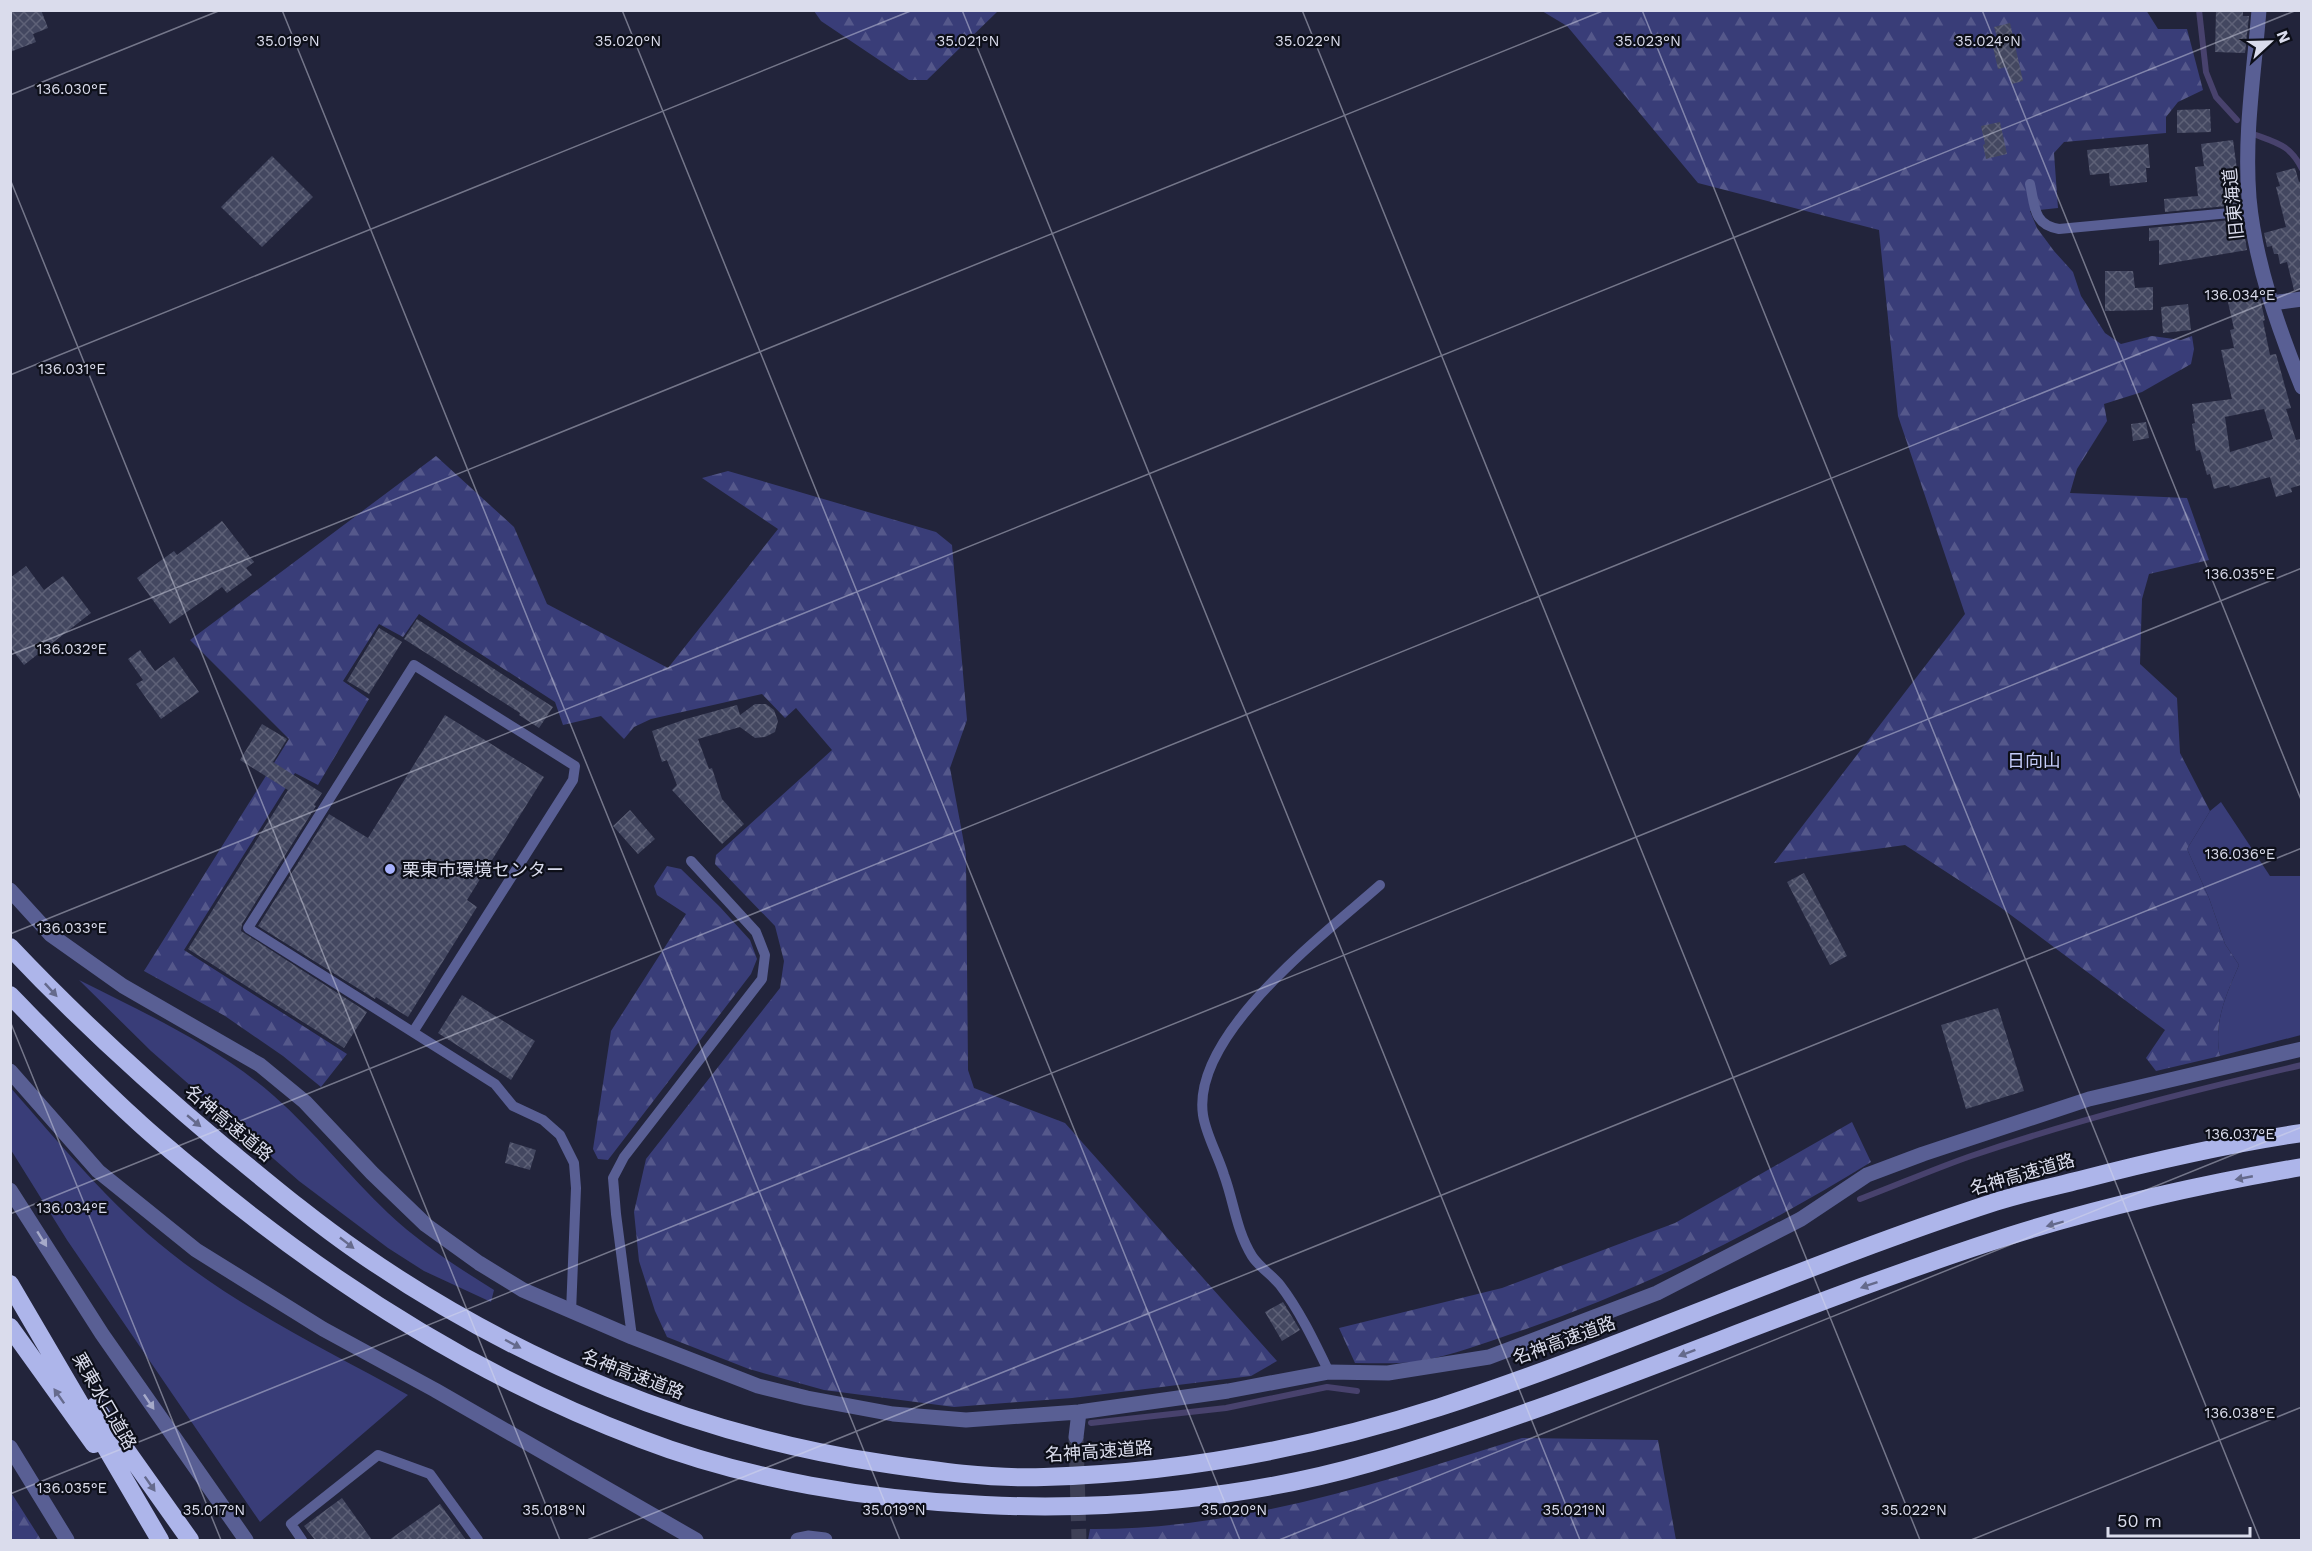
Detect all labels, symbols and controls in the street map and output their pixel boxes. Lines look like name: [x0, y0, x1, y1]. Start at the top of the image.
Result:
north arrow: [2240, 12, 2300, 72]
text: N: [2272, 28, 2294, 46]
text: 35.019°N: [256, 32, 320, 50]
text: 35.020°N: [595, 32, 661, 50]
text: 35.021°N: [937, 32, 999, 50]
text: 35.022°N: [1275, 32, 1341, 50]
text: 35.023°N: [1615, 32, 1681, 50]
text: 35.024°N: [1955, 32, 2021, 50]
text: 136.030°E: [37, 80, 107, 98]
street label: 旧東海道: [2219, 167, 2247, 241]
text: 136.034°E: [2205, 286, 2275, 304]
text: 136.031°E: [38, 360, 106, 378]
text: 136.035°E: [2205, 565, 2275, 583]
text: 136.032°E: [37, 640, 107, 658]
park label: 日向山: [2007, 750, 2061, 771]
text: 136.036°E: [2205, 845, 2275, 863]
place label: 栗東市環境センター: [402, 859, 564, 880]
marker: 栗東市環境センター: [383, 862, 397, 876]
text: 136.033°E: [37, 919, 107, 937]
one-way arrow: [43, 982, 57, 996]
street label: 名神高速道路: [181, 1080, 277, 1166]
one-way arrow: [186, 1115, 202, 1128]
text: 136.037°E: [2205, 1125, 2275, 1143]
street label: 名神高速道路: [1967, 1149, 2077, 1199]
one-way arrow: [2234, 1174, 2253, 1183]
text: 136.034°E: [37, 1199, 107, 1217]
one-way arrow: [2046, 1219, 2064, 1229]
one-way arrow: [36, 1231, 47, 1247]
one-way arrow: [338, 1237, 354, 1249]
one-way arrow: [1860, 1280, 1878, 1290]
street label: 名神高速道路: [1510, 1312, 1618, 1368]
one-way arrow: [505, 1339, 522, 1349]
street label: 名神高速道路: [579, 1345, 687, 1403]
street label: 栗東水口道路: [69, 1349, 141, 1453]
one-way arrow: [1678, 1349, 1696, 1358]
one-way arrow: [53, 1388, 65, 1404]
one-way arrow: [143, 1394, 154, 1410]
text: 136.038°E: [2205, 1404, 2275, 1422]
street label: 名神高速道路: [1044, 1437, 1154, 1465]
one-way arrow: [144, 1476, 156, 1492]
text: 136.035°E: [37, 1479, 107, 1497]
scale bar: [2108, 1500, 2250, 1538]
text: 35.017°N: [183, 1501, 245, 1519]
text: 35.018°N: [522, 1501, 586, 1519]
text: 35.019°N: [862, 1501, 926, 1519]
text: 35.020°N: [1201, 1501, 1267, 1519]
text: 35.021°N: [1543, 1501, 1605, 1519]
text: 35.022°N: [1881, 1501, 1947, 1519]
text: 50 m: [2117, 1510, 2162, 1531]

